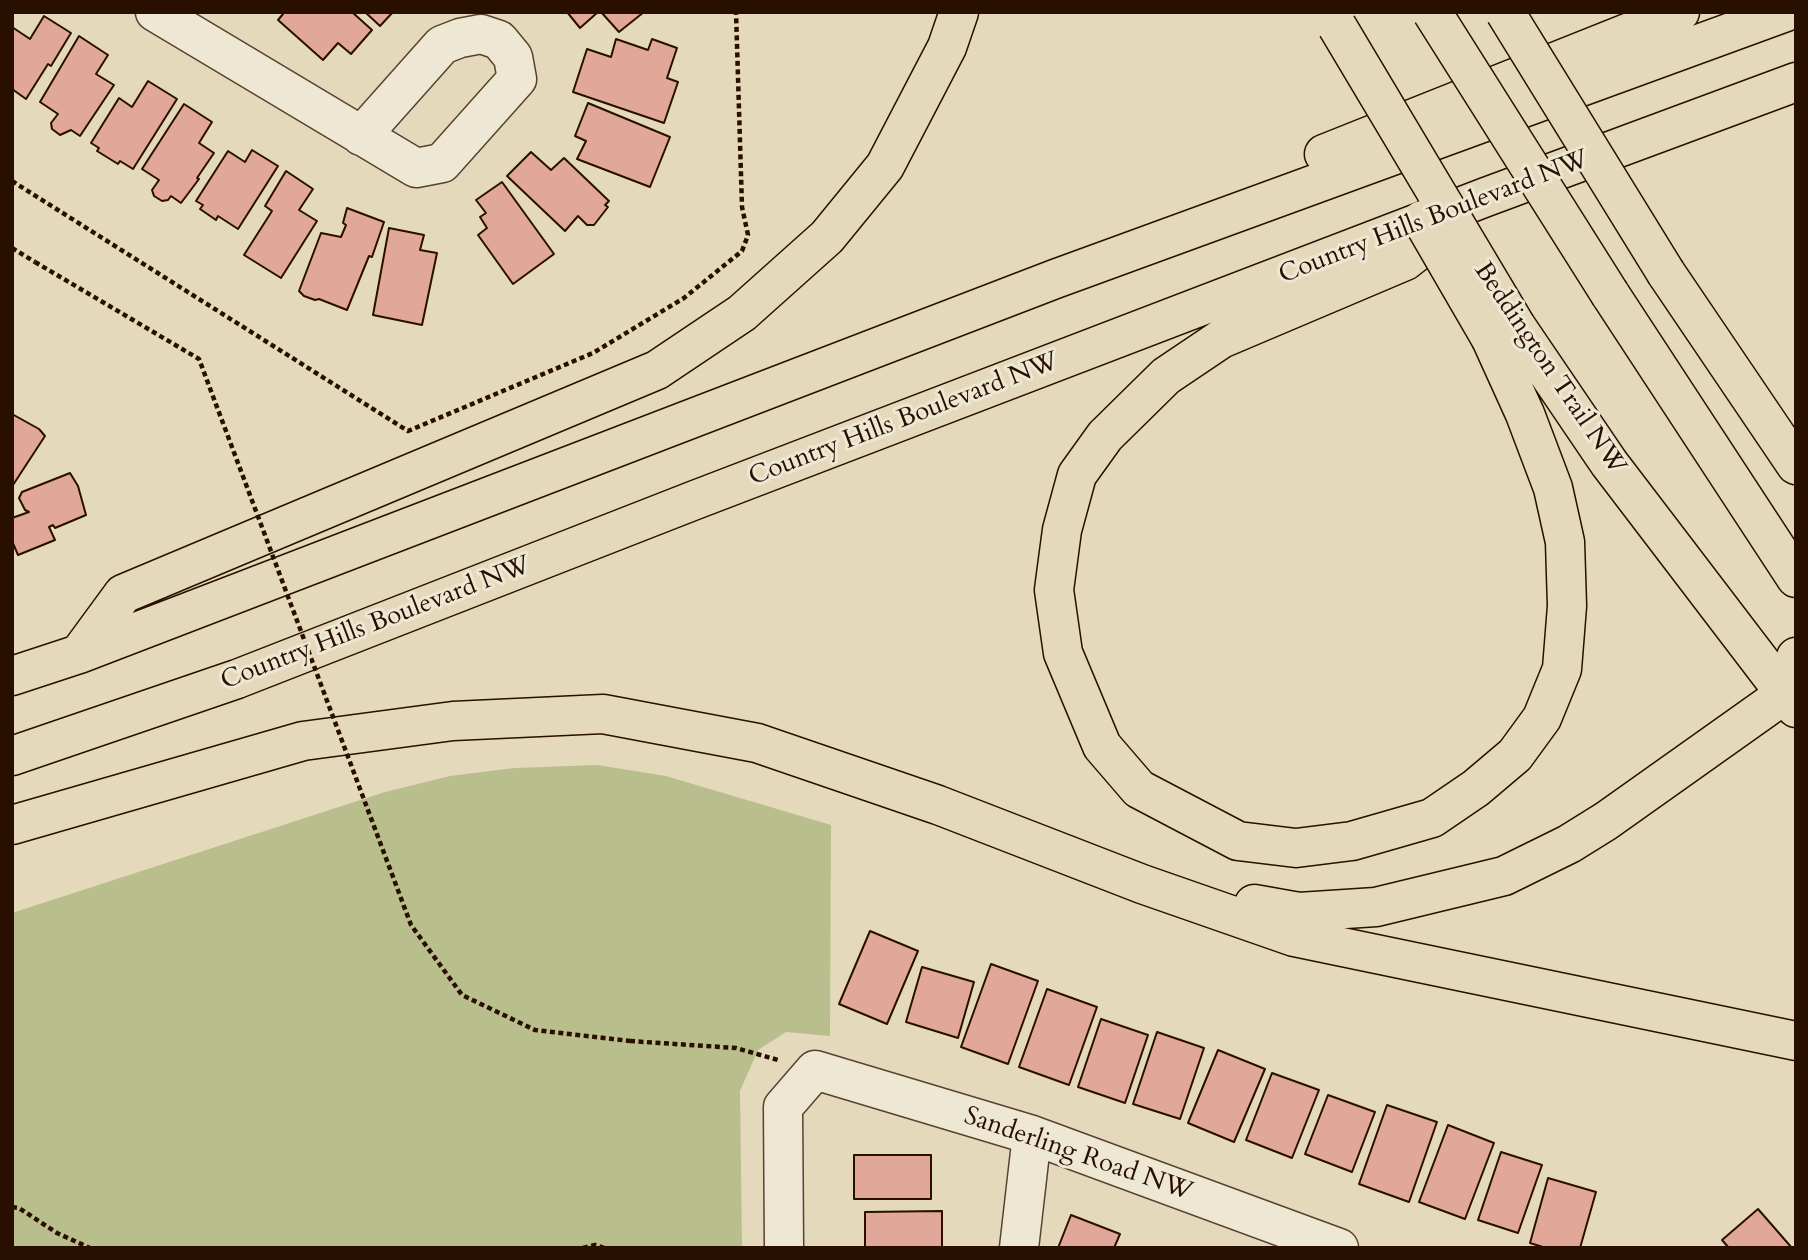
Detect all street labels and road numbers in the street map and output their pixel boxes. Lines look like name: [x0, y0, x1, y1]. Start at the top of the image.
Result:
street label: Country Hills Boulevard NW: [1275, 144, 1593, 292]
street label: Beddington Trail NW: [1466, 257, 1632, 481]
street label: Country Hills Boulevard NW: [745, 346, 1063, 494]
street label: Country Hills Boulevard NW: [217, 550, 535, 698]
street label: Sanderling Road NW: [960, 1101, 1196, 1209]

